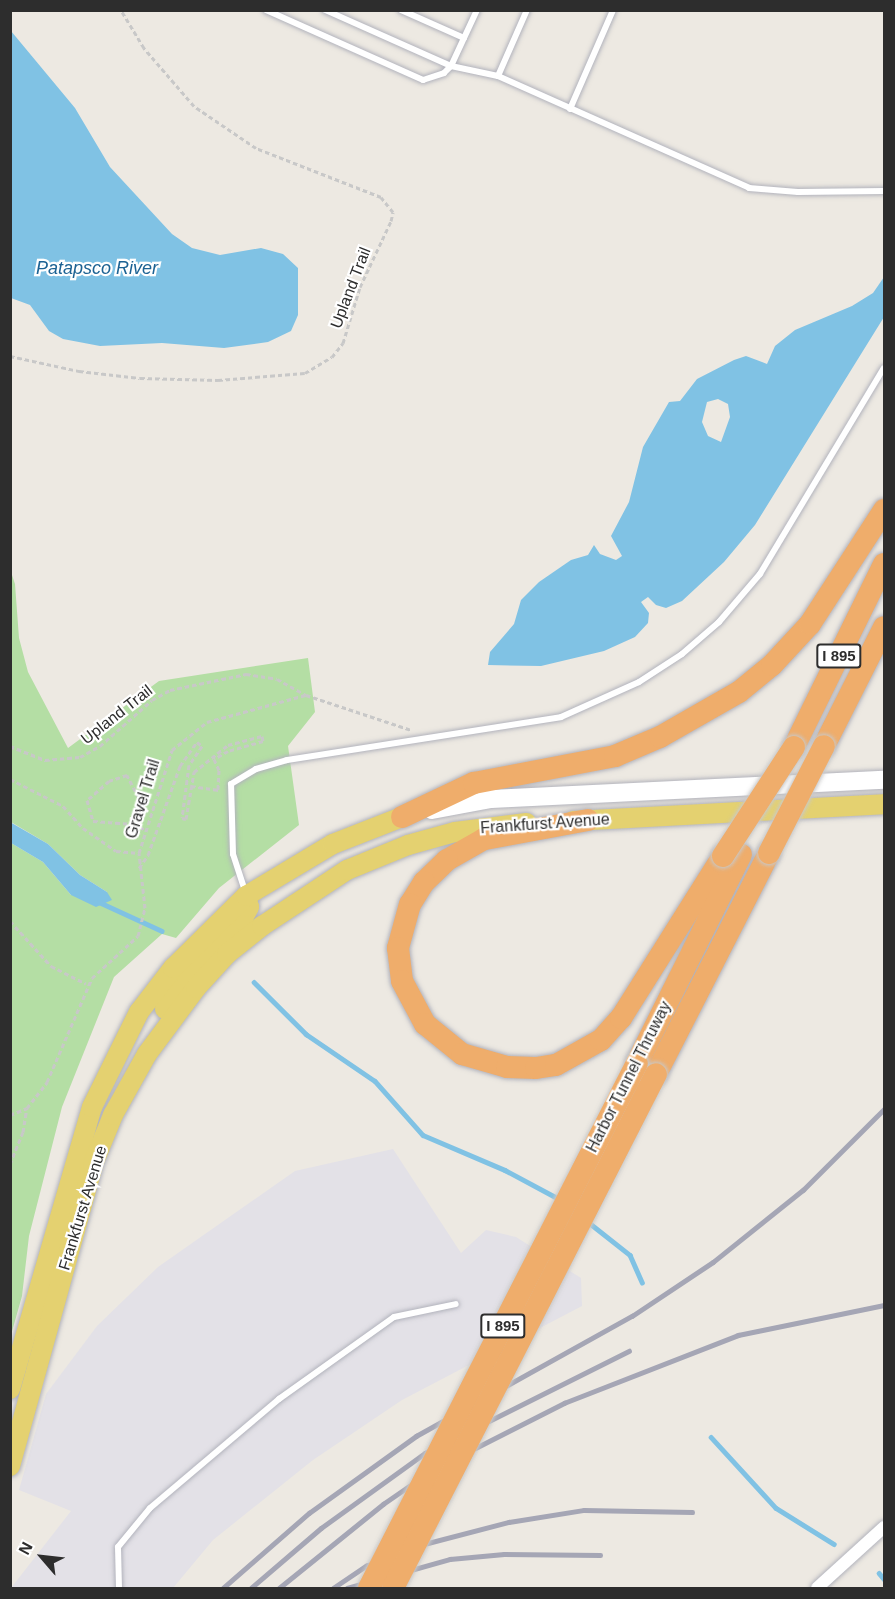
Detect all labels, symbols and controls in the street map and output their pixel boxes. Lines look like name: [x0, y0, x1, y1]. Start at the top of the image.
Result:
street label: Upland Trail: [327, 245, 375, 331]
water label: Patapsco River: [36, 257, 158, 279]
road number: I 895: [815, 644, 863, 668]
street label: Upland Trail: [77, 681, 157, 749]
street label: Gravel Trail: [122, 757, 164, 841]
street label: Frankfurst Avenue: [479, 810, 611, 838]
street label: Harbor Tunnel Thruway: [582, 998, 676, 1156]
street label: Frankfurst Avenue: [55, 1143, 111, 1273]
road number: I 895: [479, 1314, 527, 1338]
north arrow: [12, 1527, 72, 1587]
text: N: [15, 1539, 36, 1557]

